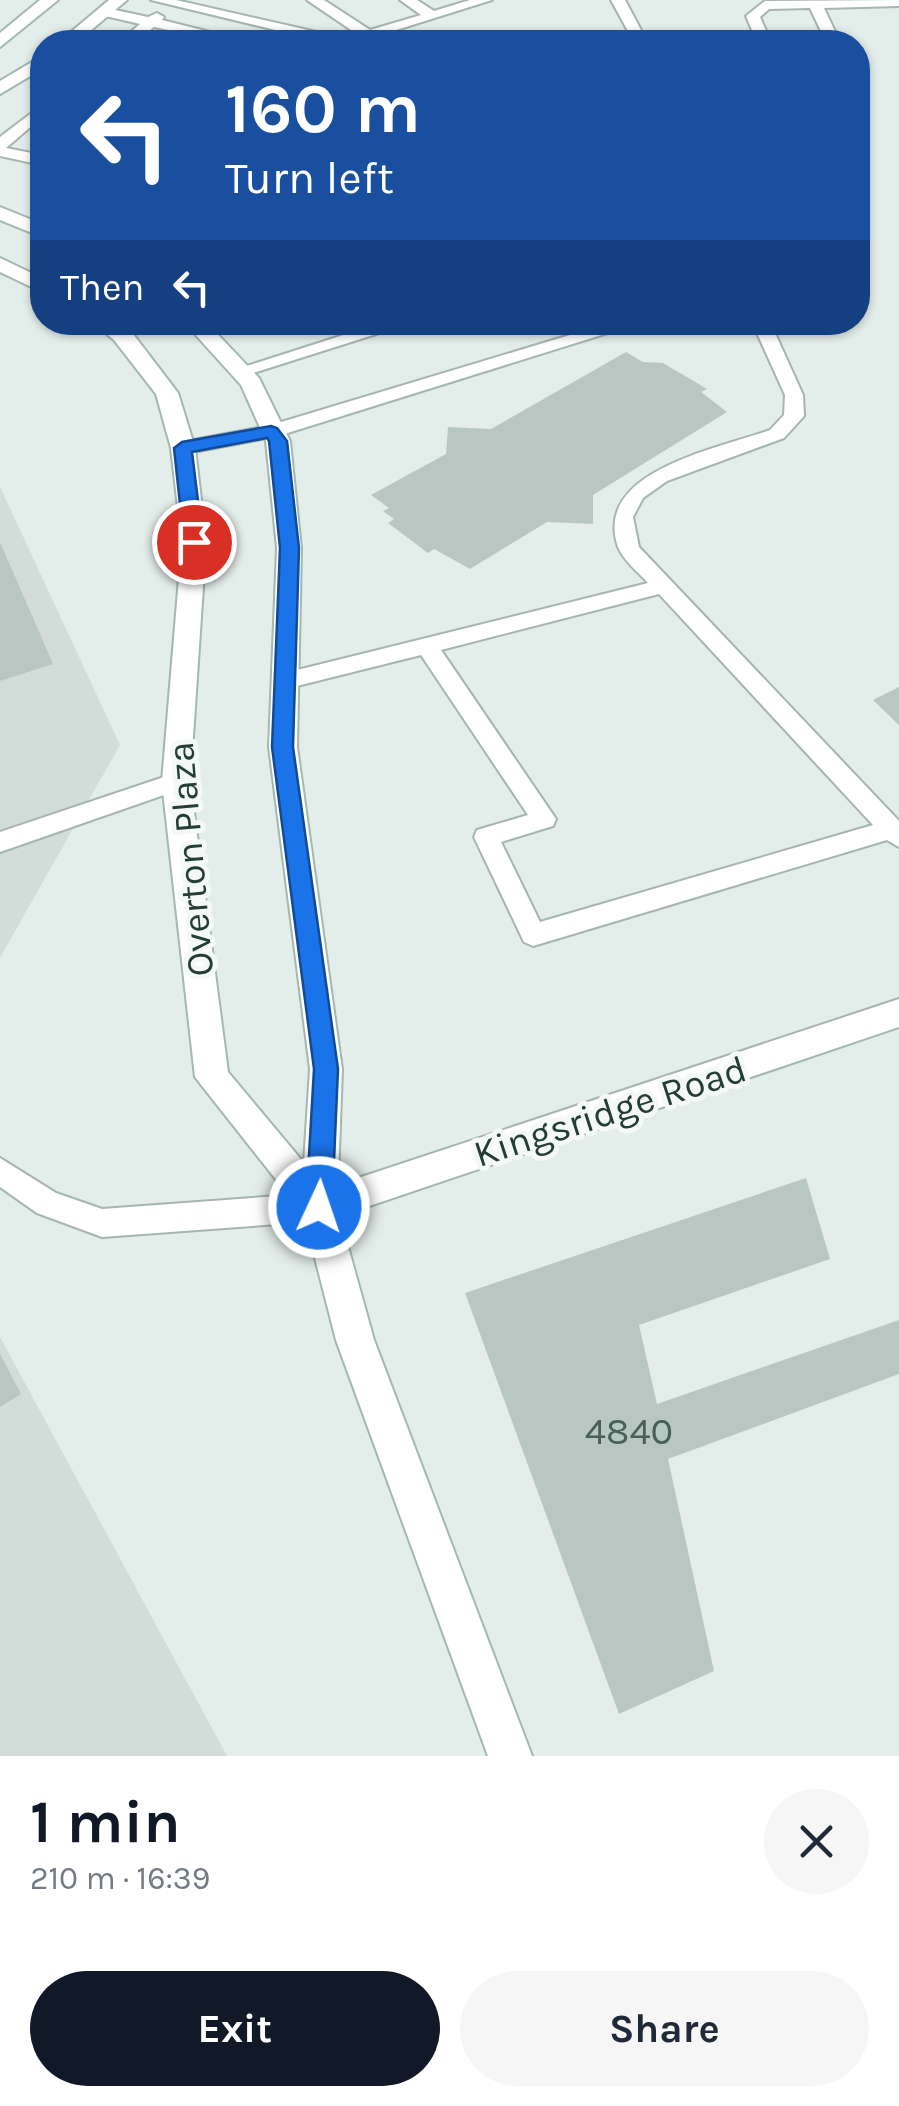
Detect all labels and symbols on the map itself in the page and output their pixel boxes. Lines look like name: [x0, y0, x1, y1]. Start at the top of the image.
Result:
pin: [152, 500, 237, 585]
street label: Overton Plaza: [158, 740, 223, 978]
street label: Kingsridge Road: [468, 1046, 752, 1177]
position arrow: [267, 1155, 371, 1259]
house number: 4840: [585, 1409, 673, 1454]

